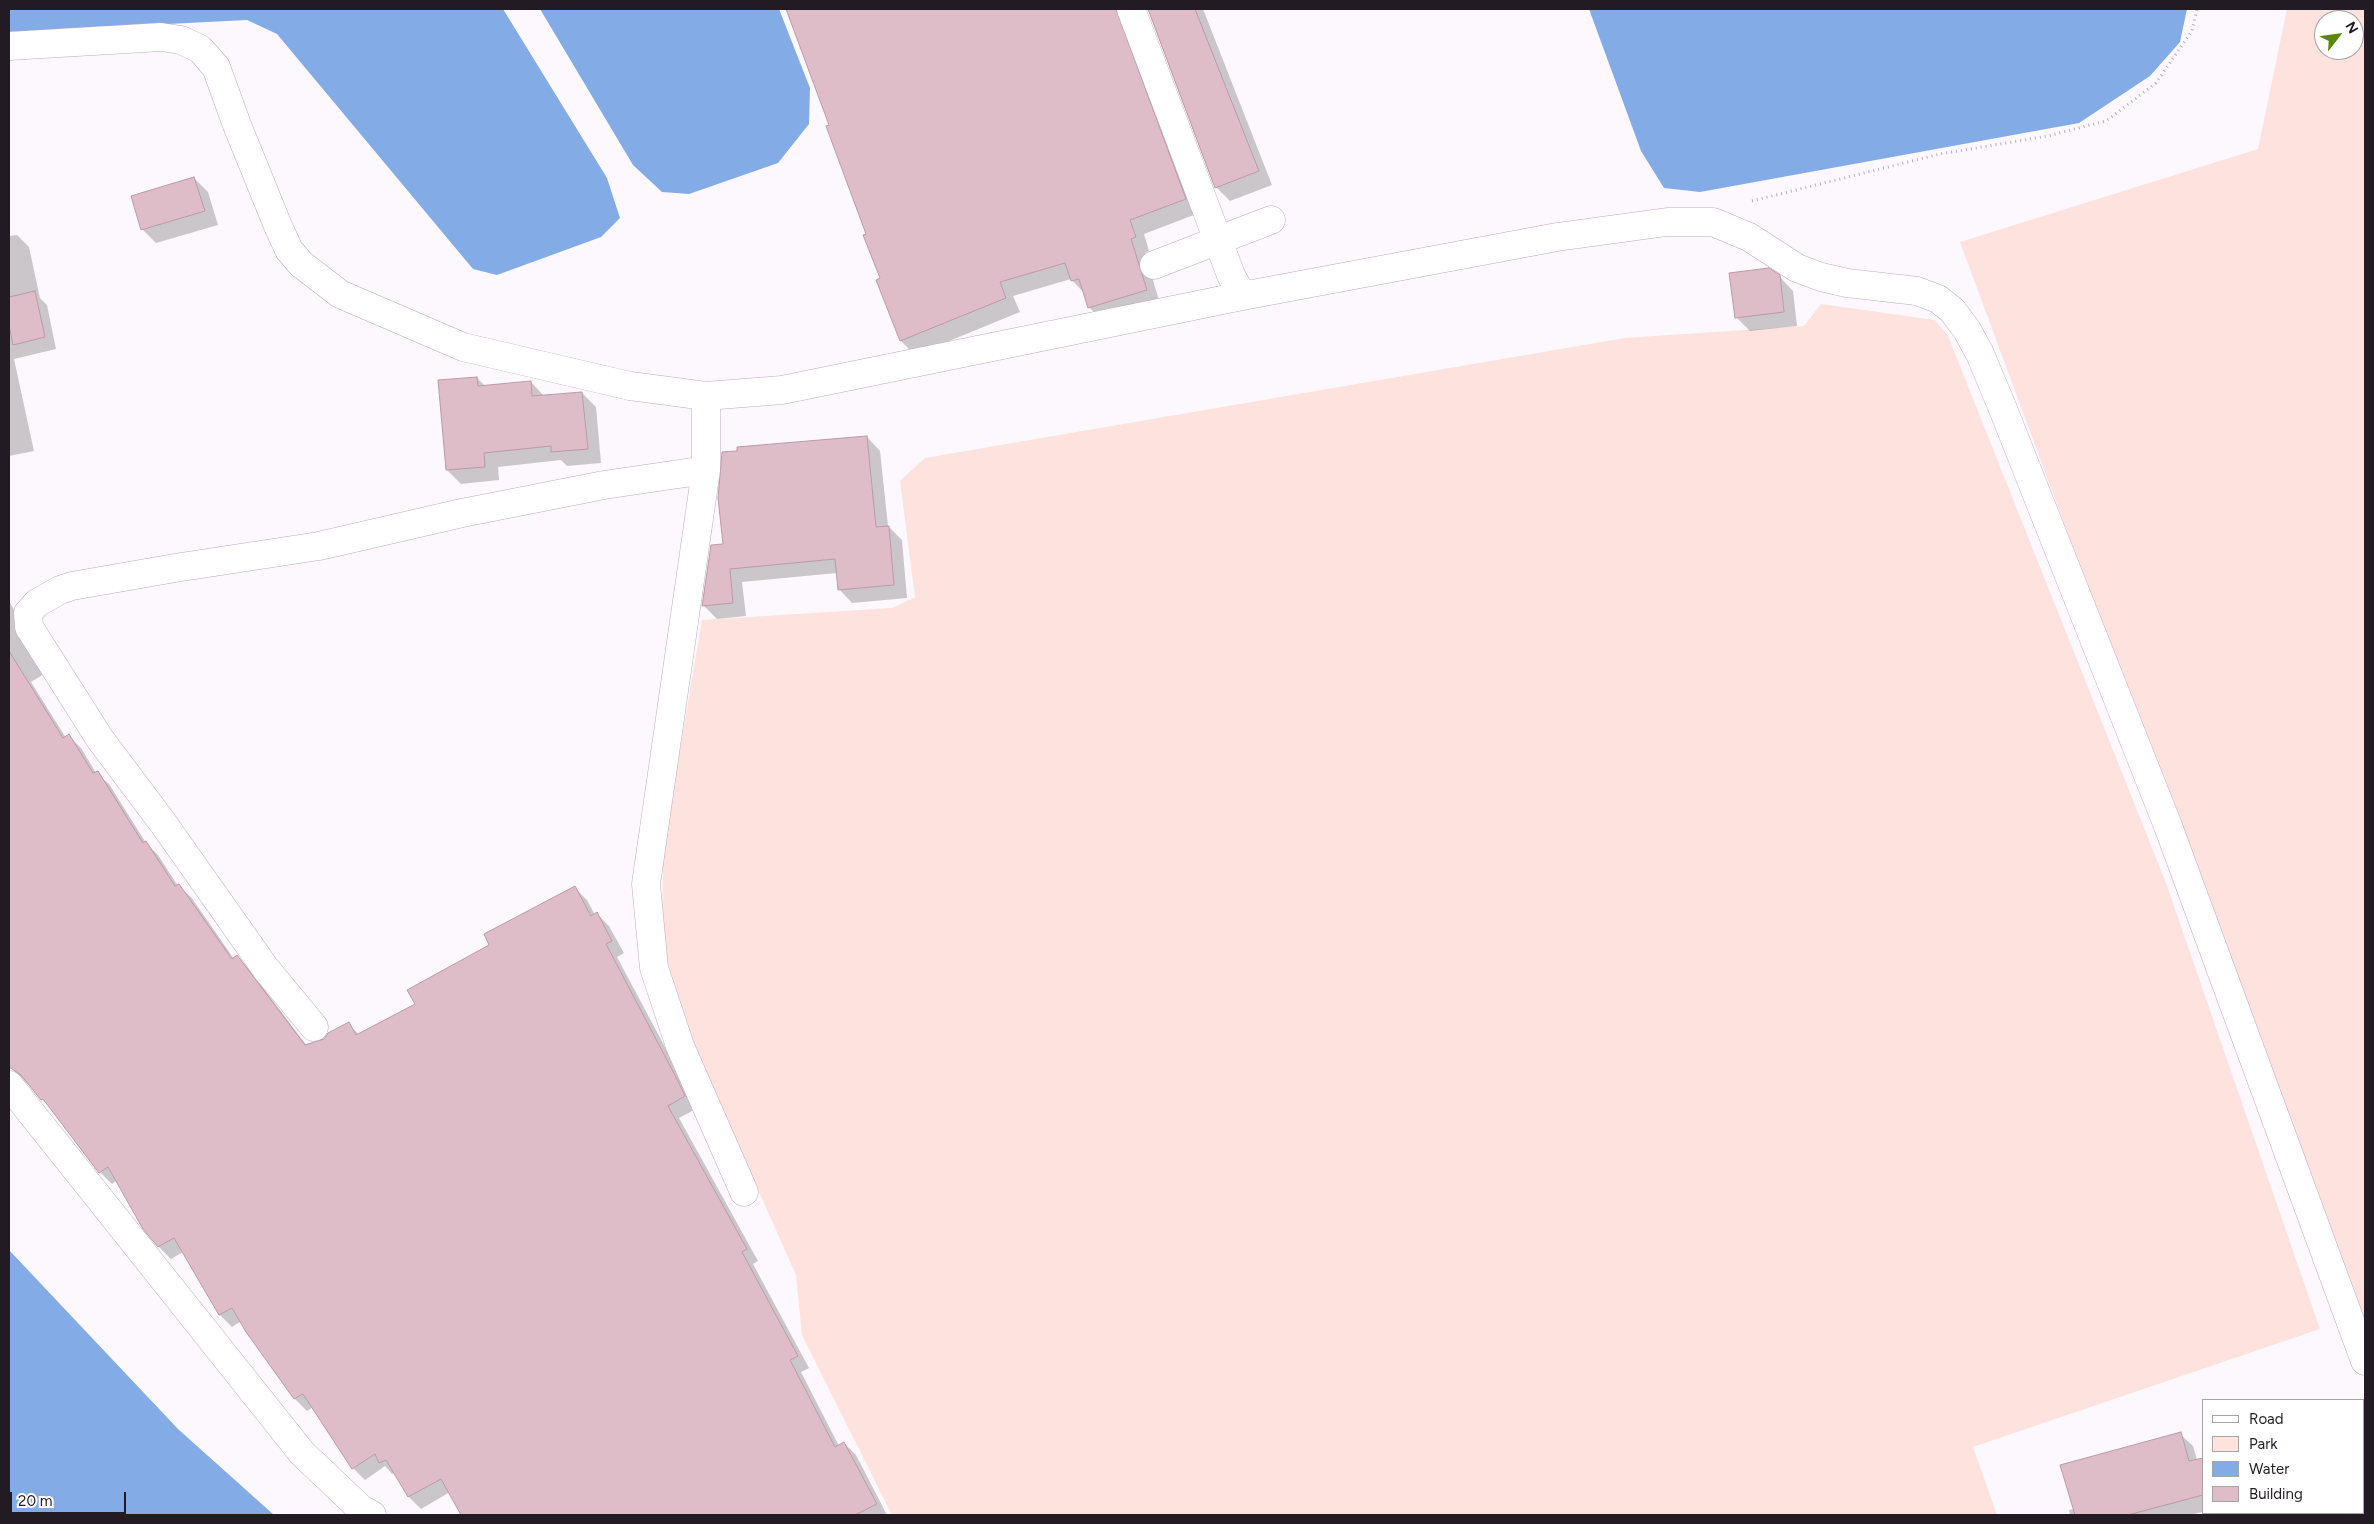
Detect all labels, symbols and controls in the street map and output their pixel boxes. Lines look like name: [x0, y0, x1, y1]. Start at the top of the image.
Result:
north arrow: [2314, 10, 2364, 60]
text: N: [2341, 19, 2362, 37]
legend: [2202, 1399, 2364, 1514]
text: Road: [2249, 1410, 2284, 1428]
text: Park: [2249, 1435, 2278, 1453]
text: Water: [2249, 1460, 2289, 1478]
scale bar: [12, 1482, 129, 1514]
text: Building: [2249, 1485, 2303, 1503]
text: 20 m: [18, 1492, 52, 1510]

